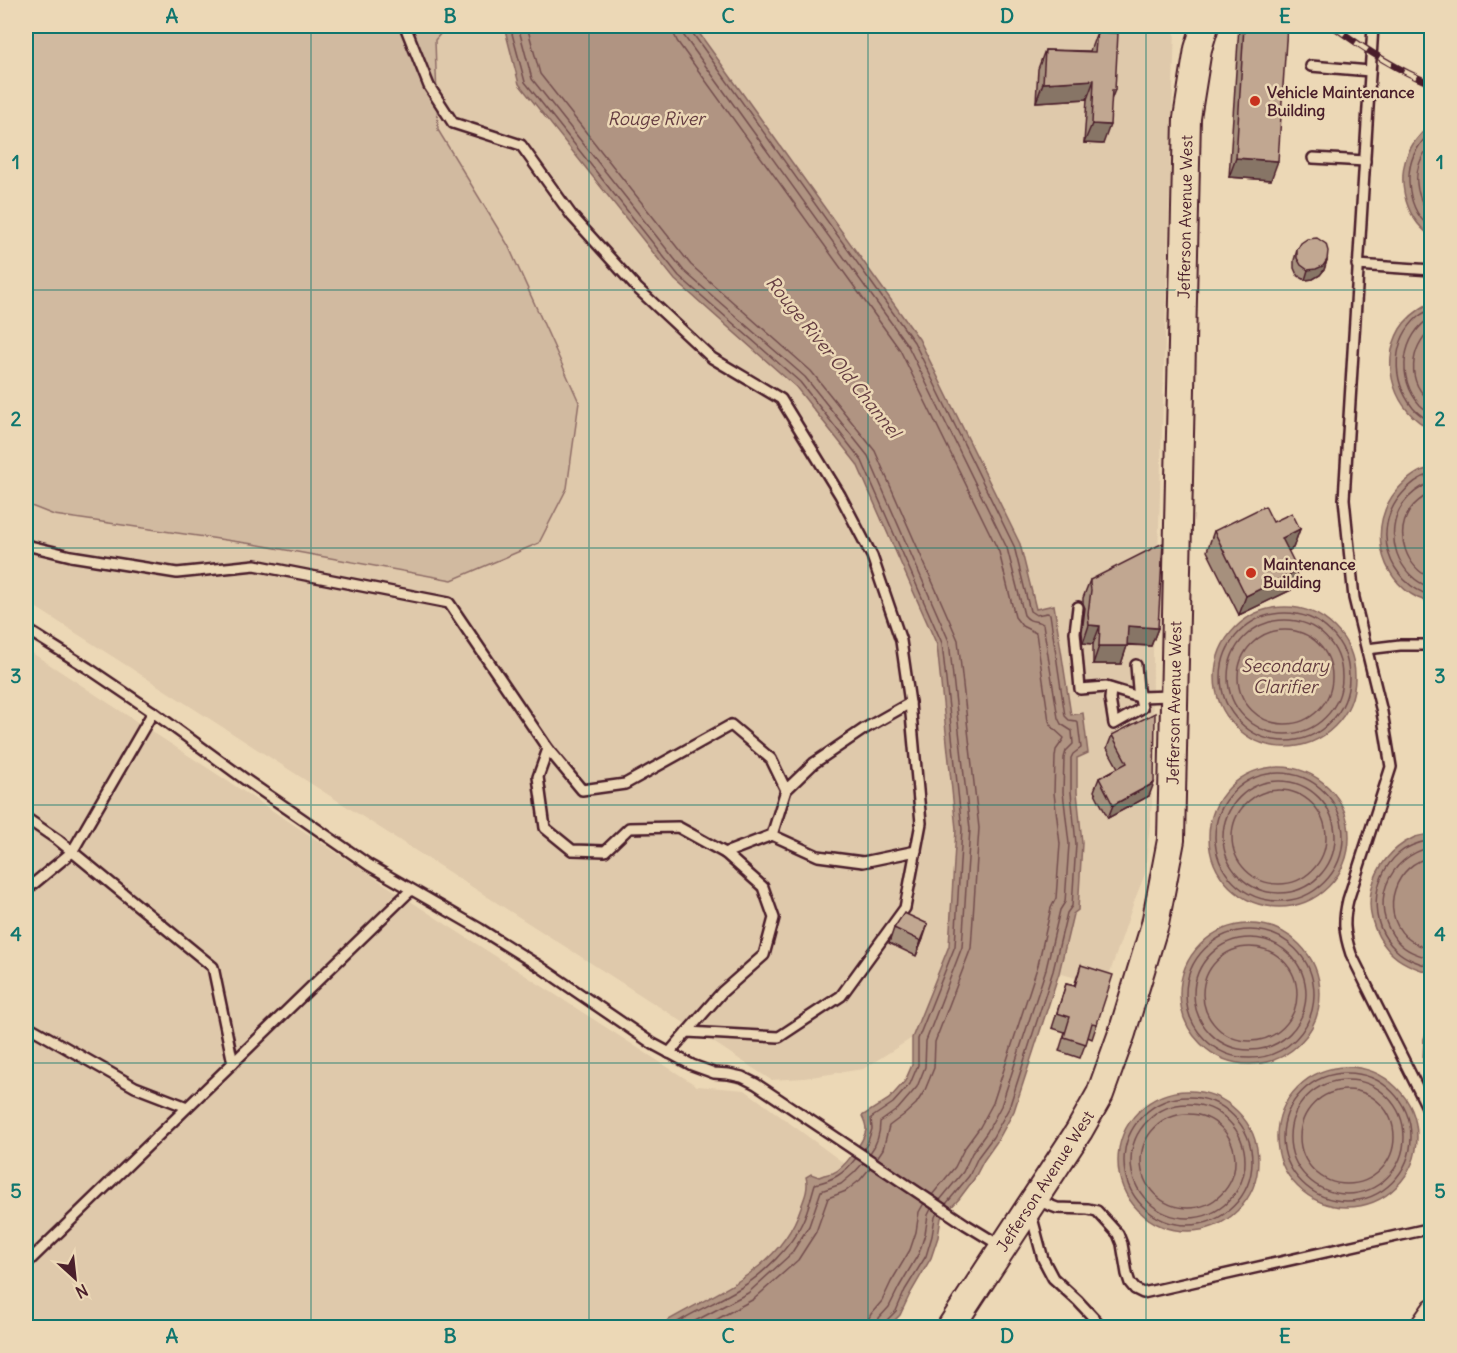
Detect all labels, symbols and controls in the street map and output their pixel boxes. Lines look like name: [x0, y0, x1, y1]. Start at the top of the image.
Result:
text: A: [166, 3, 179, 28]
text: B: [443, 3, 457, 28]
text: C: [721, 3, 735, 28]
text: D: [1000, 3, 1014, 28]
text: E: [1279, 3, 1291, 28]
place label: Vehicle Maintenance Building: [1267, 82, 1415, 121]
marker: Vehicle Maintenance Building: [1248, 94, 1262, 108]
water label: Rouge River: [607, 107, 707, 130]
street label: Jefferson Avenue West: [1174, 134, 1196, 299]
text: 1: [12, 149, 20, 174]
text: 1: [1436, 149, 1444, 174]
water label: Rouge River Old Channel: [761, 271, 908, 444]
text: 2: [11, 406, 22, 431]
text: 2: [1435, 406, 1446, 431]
place label: Maintenance Building: [1263, 554, 1356, 593]
marker: Maintenance Building: [1244, 566, 1258, 580]
street label: Jefferson Avenue West: [1163, 620, 1185, 785]
water label: Secondary Clarifier: [1241, 654, 1331, 698]
text: 3: [10, 663, 22, 688]
text: 3: [1434, 663, 1446, 688]
text: 4: [10, 921, 22, 946]
text: 4: [1434, 921, 1446, 946]
street label: Jefferson Avenue West: [992, 1106, 1098, 1255]
text: 5: [10, 1178, 22, 1203]
text: 5: [1434, 1178, 1446, 1203]
north arrow: [45, 1248, 105, 1308]
text: N: [72, 1280, 91, 1303]
text: A: [166, 1323, 179, 1348]
text: B: [443, 1323, 457, 1348]
text: C: [721, 1323, 735, 1348]
text: D: [1000, 1323, 1014, 1348]
text: E: [1279, 1323, 1291, 1348]

